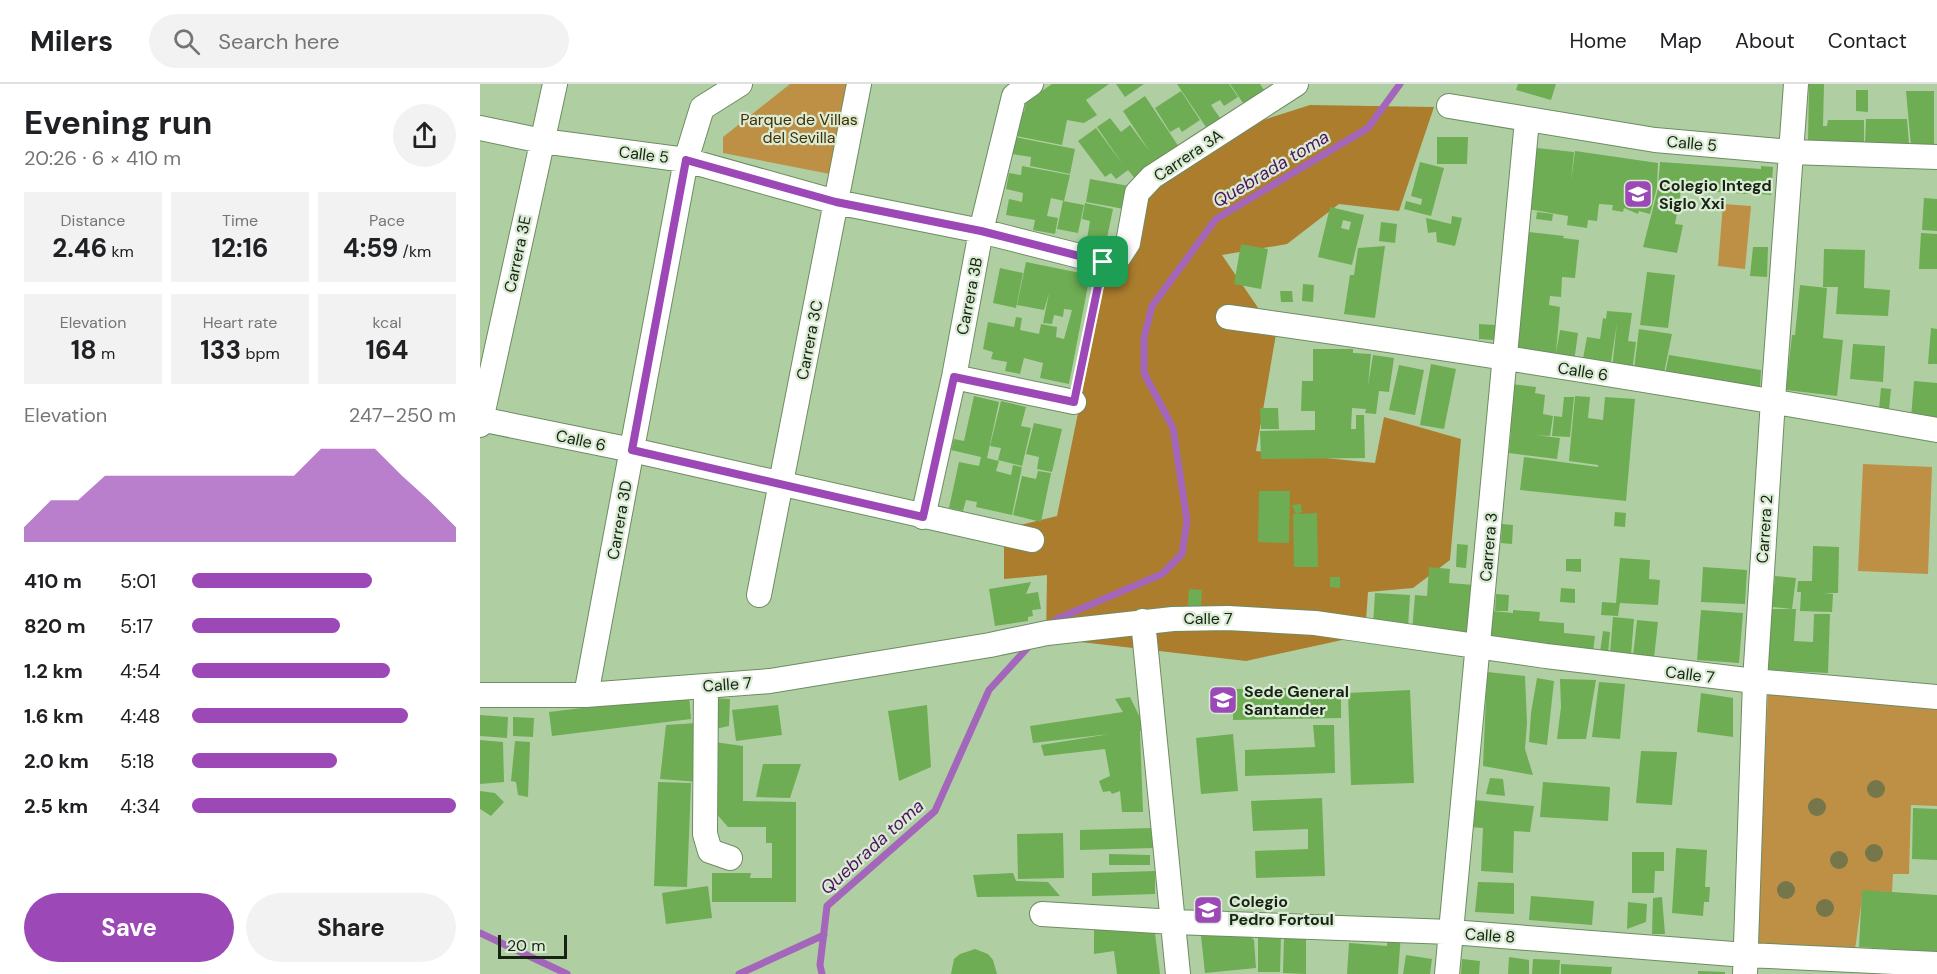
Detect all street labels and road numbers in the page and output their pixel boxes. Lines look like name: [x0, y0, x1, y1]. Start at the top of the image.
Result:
street label: Carrera 3A: [1150, 124, 1227, 186]
street label: Calle 5: [1666, 131, 1718, 156]
street label: Calle 5: [618, 141, 670, 168]
street label: Carrera 3E: [499, 214, 536, 295]
street label: Carrera 3B: [952, 255, 987, 337]
street label: Carrera 3C: [791, 299, 827, 382]
street label: Calle 6: [1556, 357, 1610, 386]
street label: Calle 6: [554, 425, 608, 456]
street label: Carrera 3D: [602, 479, 637, 561]
street label: Carrera 2: [1752, 494, 1777, 564]
street label: Carrera 3: [1475, 512, 1502, 582]
street label: Calle 7: [1183, 608, 1233, 629]
street label: Calle 7: [1664, 661, 1716, 688]
street label: Calle 7: [702, 672, 752, 697]
street label: Calle 8: [1464, 923, 1516, 948]

